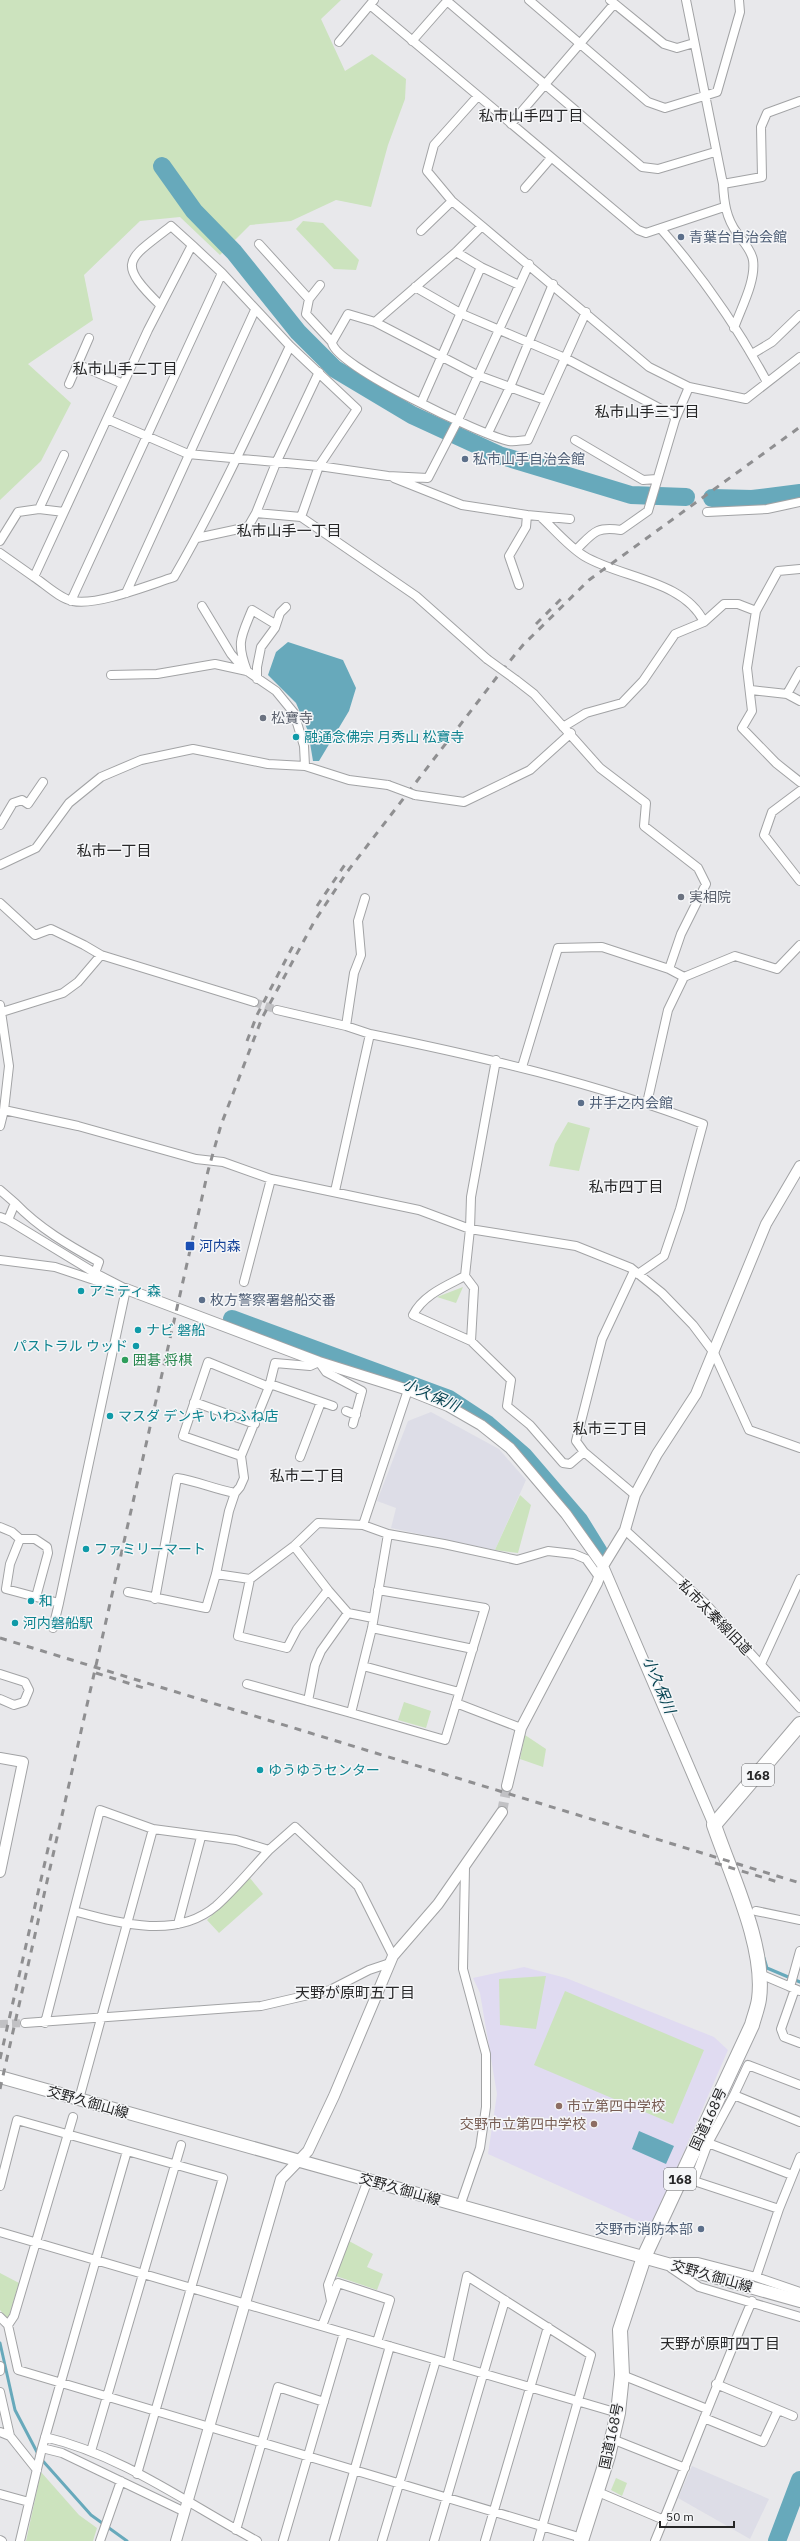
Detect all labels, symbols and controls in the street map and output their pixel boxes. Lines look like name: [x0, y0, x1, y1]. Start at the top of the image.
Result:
district label: 私市山手四丁目: [478, 106, 584, 125]
place label: 青葉台自治会館: [689, 228, 787, 246]
marker: 青葉台自治会館: [676, 232, 686, 242]
district label: 私市山手二丁目: [72, 359, 178, 378]
district label: 私市山手三丁目: [594, 402, 700, 421]
place label: 私市山手自治会館: [473, 450, 585, 468]
marker: 私市山手自治会館: [460, 454, 470, 464]
district label: 私市山手一丁目: [236, 521, 342, 540]
place label: 松寶寺: [271, 709, 313, 727]
marker: 松寶寺: [258, 713, 268, 723]
place label: 融通念佛宗 月秀山 松寶寺: [304, 728, 465, 746]
marker: 融通念佛宗 月秀山 松寶寺: [291, 732, 301, 742]
district label: 私市一丁目: [76, 841, 152, 860]
place label: 実相院: [689, 888, 731, 906]
marker: 実相院: [676, 892, 686, 902]
place label: 井手之内会館: [589, 1094, 673, 1112]
marker: 井手之内会館: [576, 1098, 586, 1108]
district label: 私市四丁目: [588, 1177, 664, 1196]
place label: 河内森: [199, 1237, 241, 1255]
marker: 河内森: [184, 1240, 196, 1252]
place label: アミティ 森: [89, 1282, 161, 1300]
marker: アミティ 森: [76, 1286, 86, 1296]
place label: 枚方警察署磐船交番: [210, 1291, 336, 1309]
marker: 枚方警察署磐船交番: [197, 1295, 207, 1305]
place label: ナビ 磐船: [146, 1321, 205, 1339]
marker: ナビ 磐船: [133, 1325, 143, 1335]
place label: パストラル ウッド: [13, 1337, 128, 1355]
marker: パストラル ウッド: [131, 1341, 141, 1351]
place label: 囲碁 将棋: [133, 1351, 192, 1369]
marker: 囲碁 将棋: [120, 1355, 130, 1365]
water label: 小久保川: [400, 1374, 464, 1416]
place label: マスダ デンキ いわふね店: [118, 1407, 279, 1425]
marker: マスダ デンキ いわふね店: [105, 1411, 115, 1421]
district label: 私市三丁目: [572, 1419, 648, 1438]
district label: 私市二丁目: [269, 1466, 345, 1485]
place label: ファミリーマート: [94, 1540, 206, 1558]
marker: ファミリーマート: [81, 1544, 91, 1554]
street label: 私市太秦線旧道: [674, 1576, 756, 1658]
place label: 和: [39, 1592, 53, 1610]
marker: 和: [26, 1596, 36, 1606]
place label: 河内磐船駅: [23, 1614, 93, 1632]
marker: 河内磐船駅: [10, 1618, 20, 1628]
water label: 小久保川: [639, 1653, 681, 1718]
place label: ゆうゆうセンター: [268, 1761, 380, 1779]
road number: 168: [742, 1764, 774, 1786]
marker: ゆうゆうセンター: [255, 1765, 265, 1775]
district label: 天野が原町五丁目: [295, 1983, 415, 2002]
street label: 交野久御山線: [45, 2082, 131, 2122]
street label: 国道168号: [686, 2085, 730, 2153]
place label: 市立第四中学校: [567, 2097, 665, 2115]
marker: 市立第四中学校: [554, 2101, 564, 2111]
place label: 交野市立第四中学校: [460, 2115, 586, 2133]
marker: 交野市立第四中学校: [589, 2119, 599, 2129]
road number: 168: [664, 2168, 696, 2190]
street label: 交野久御山線: [357, 2169, 443, 2209]
place label: 交野市消防本部: [595, 2220, 693, 2238]
marker: 交野市消防本部: [696, 2224, 706, 2234]
street label: 交野久御山線: [669, 2256, 755, 2296]
district label: 天野が原町四丁目: [660, 2334, 780, 2353]
street label: 国道168号: [595, 2401, 627, 2471]
scale bar: [660, 2503, 734, 2529]
text: 50 m: [666, 2509, 694, 2524]

